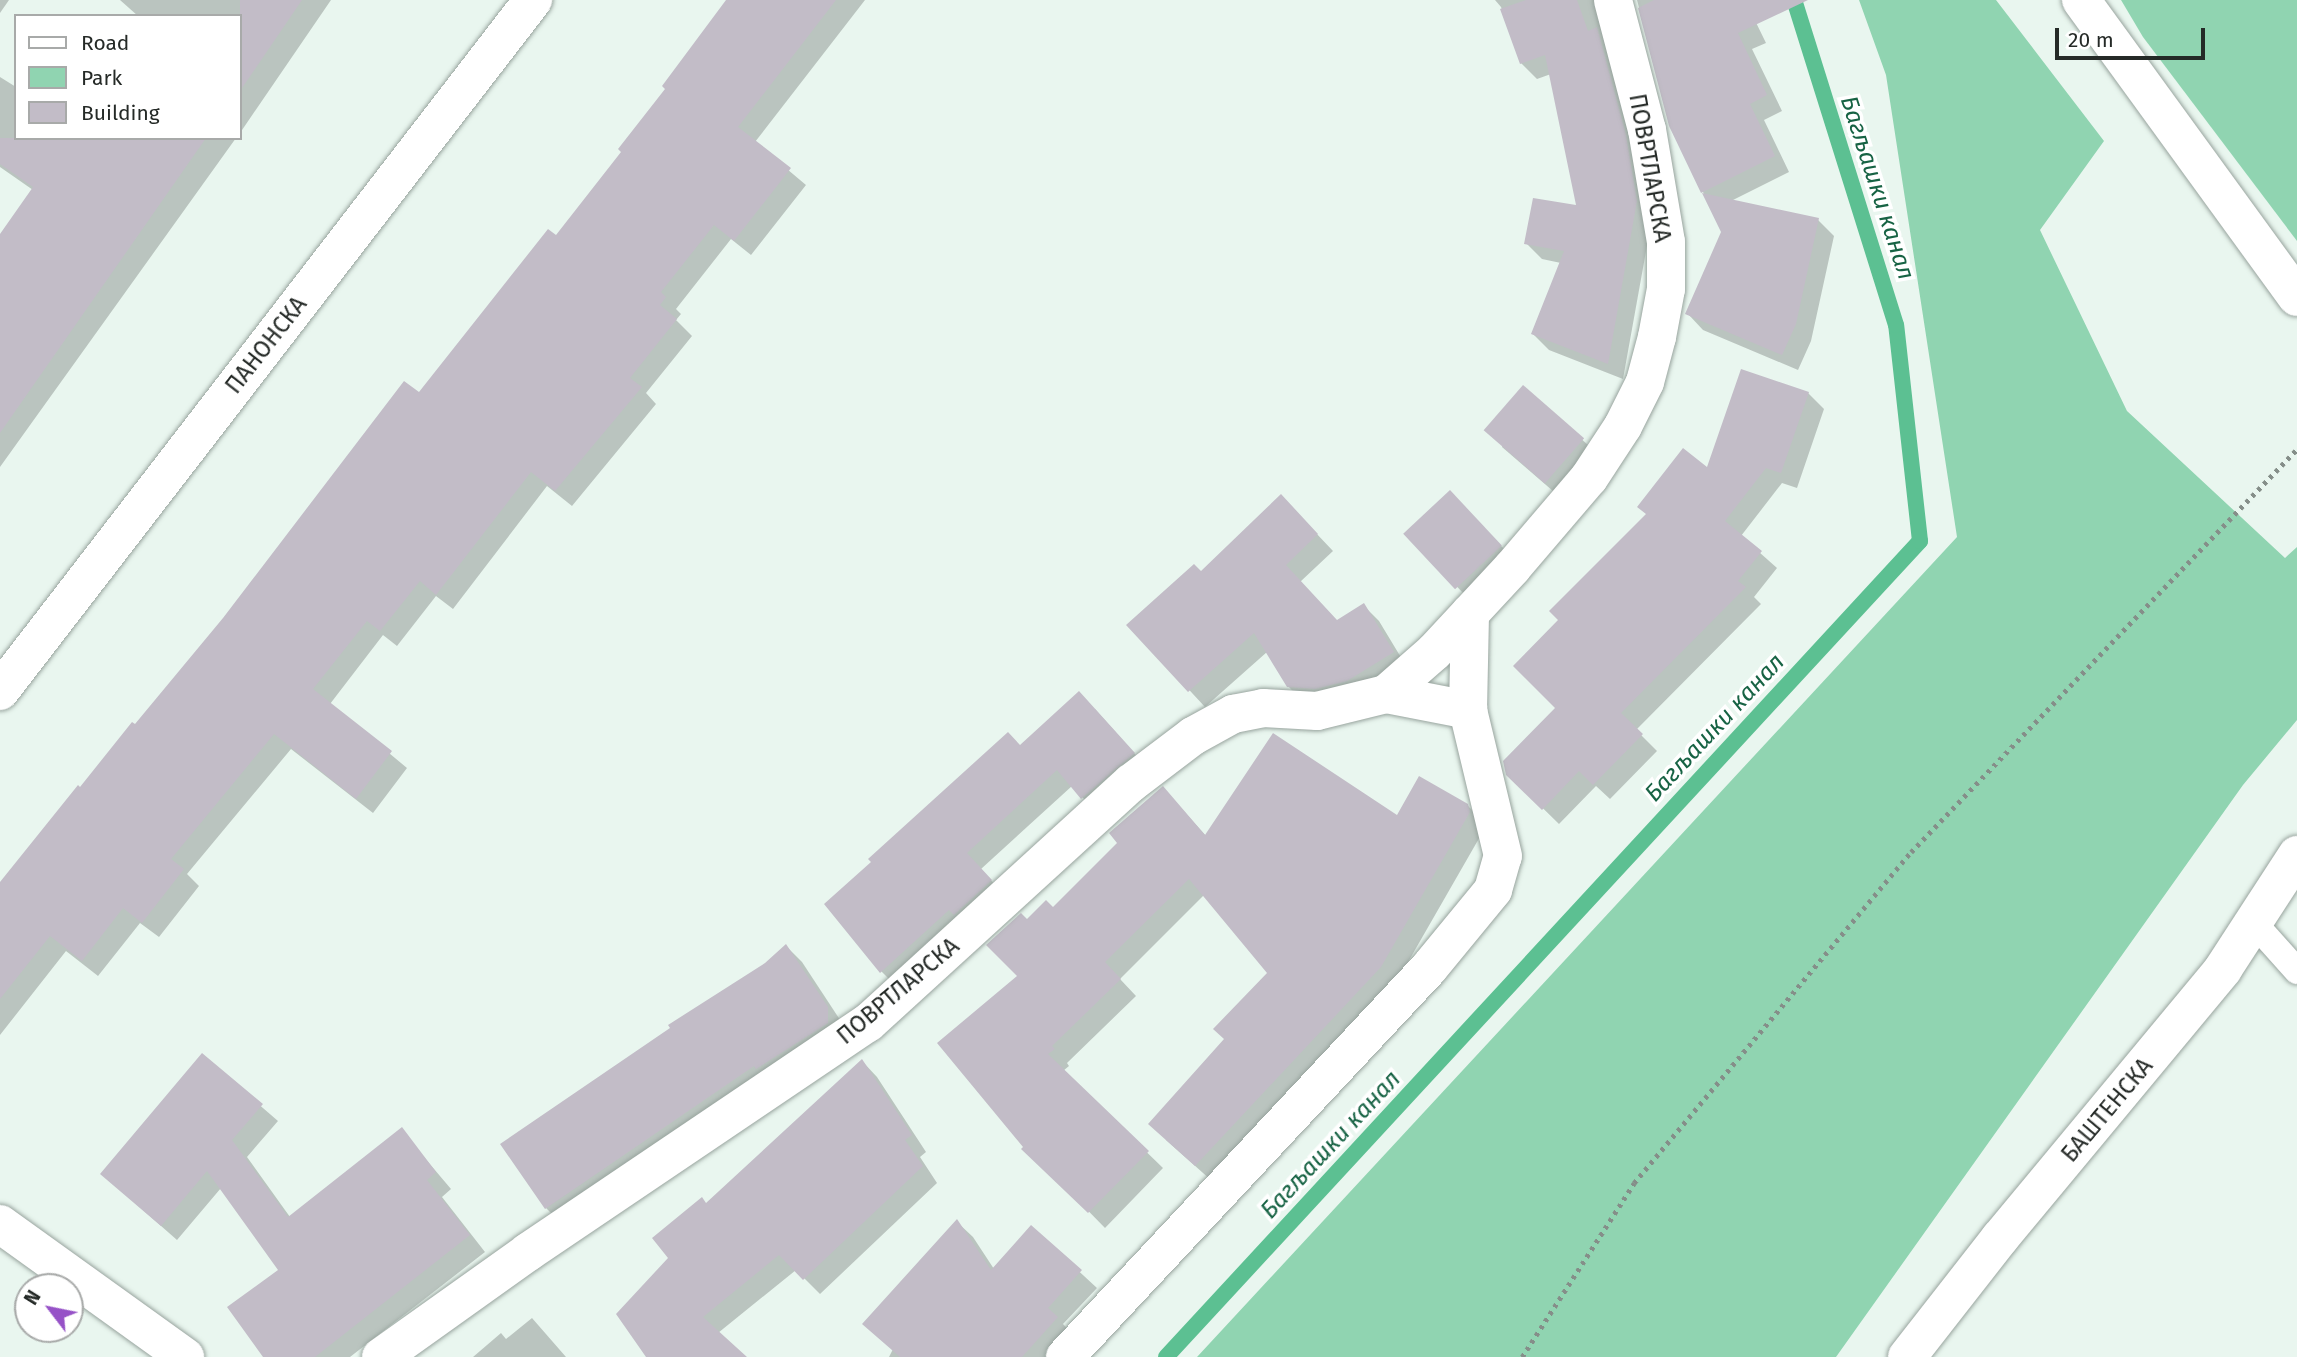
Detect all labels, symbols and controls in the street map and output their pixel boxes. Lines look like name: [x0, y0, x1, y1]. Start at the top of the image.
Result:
legend: [14, 14, 242, 140]
scale bar: [2059, 14, 2210, 58]
text: 20 m: [2068, 27, 2114, 53]
text: Road: [81, 30, 129, 56]
text: Park: [81, 65, 122, 91]
street label: ПОВРТЛАРСКА: [1623, 92, 1677, 244]
water label: Багљашки канал: [1834, 92, 1920, 284]
text: Building: [81, 100, 160, 126]
street label: ПАНОНСКА: [220, 291, 312, 399]
water label: Багљашки канал: [1639, 648, 1791, 808]
street label: ПОВРТЛАРСКА: [832, 932, 964, 1050]
street label: БАШТЕНСКА: [2056, 1052, 2158, 1168]
water label: Багљашки канал: [1255, 1065, 1407, 1225]
north arrow: [14, 1273, 84, 1343]
text: N: [19, 1286, 46, 1309]

